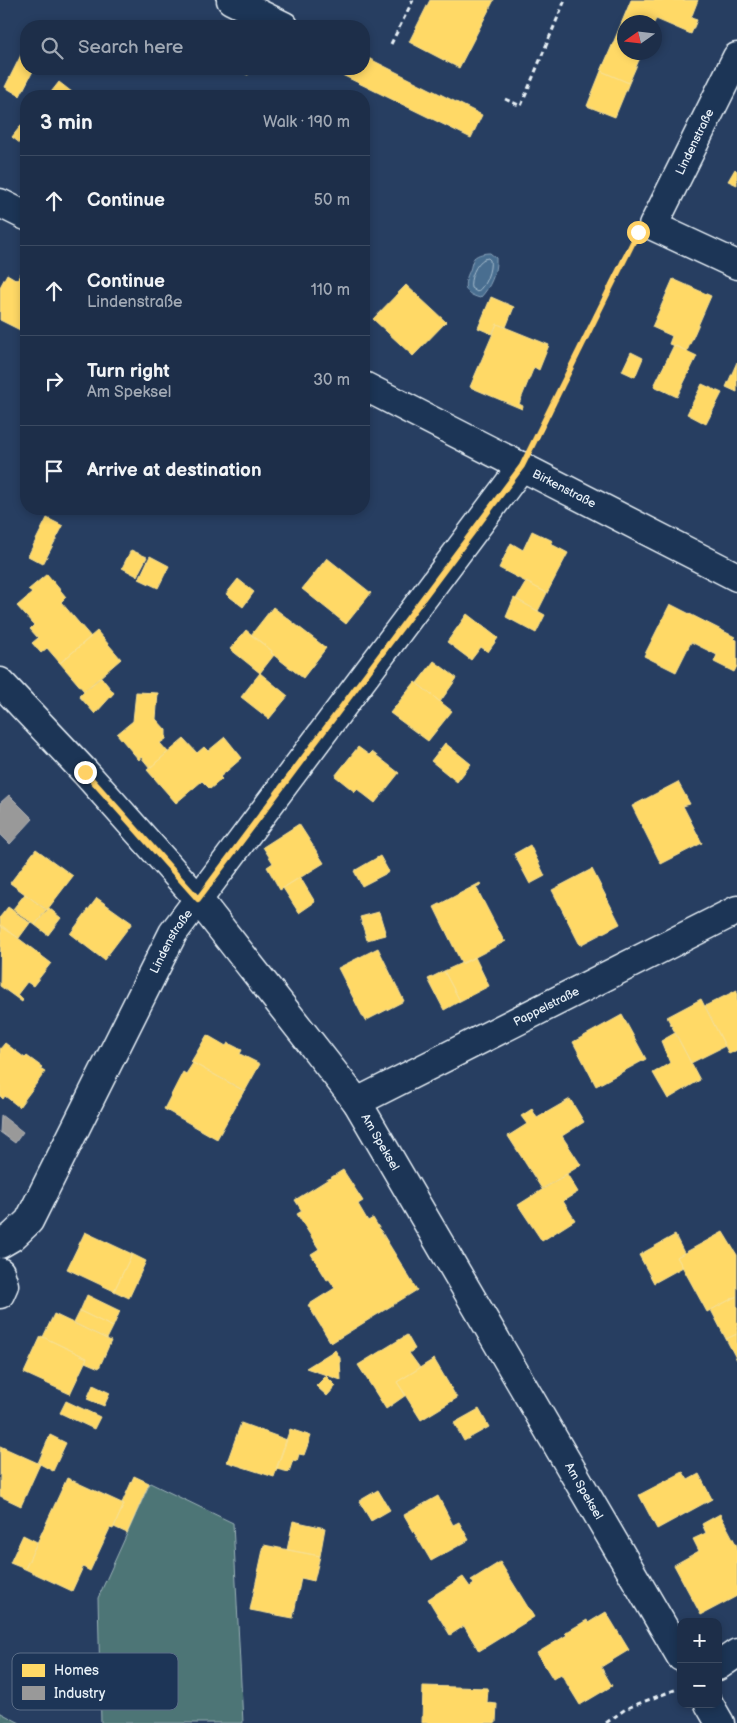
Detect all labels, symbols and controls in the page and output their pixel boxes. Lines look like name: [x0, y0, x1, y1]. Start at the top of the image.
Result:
north arrow: [617, 15, 662, 60]
search box: [20, 20, 370, 75]
icon: search: [38, 34, 66, 62]
text: Search here: [78, 36, 183, 59]
street label: Lindenstraße: [673, 107, 717, 177]
text: 3 min: [40, 110, 93, 135]
text: Walk · 190 m: [263, 113, 350, 132]
icon: ahead: [40, 187, 68, 215]
text: Continue: [87, 189, 165, 212]
text: 50 m: [314, 191, 350, 210]
route start: [627, 221, 650, 244]
text: Continue: [87, 270, 165, 293]
icon: ahead: [40, 277, 68, 305]
text: 110 m: [311, 281, 350, 300]
text: Lindenstraße: [87, 293, 182, 312]
text: Turn right: [87, 360, 170, 383]
icon: right: [40, 367, 68, 395]
text: 30 m: [313, 371, 350, 390]
text: Am Speksel: [87, 383, 171, 402]
icon: arrive: [40, 457, 68, 485]
text: Arrive at destination: [87, 459, 262, 482]
street label: Birkenstraße: [530, 466, 599, 511]
route end: [74, 761, 97, 784]
street label: Lindenstraße: [147, 906, 196, 976]
street label: Pappelstraße: [511, 983, 582, 1029]
street label: Am Speksel: [358, 1111, 403, 1173]
street label: Am Speksel: [562, 1460, 606, 1522]
map controls: [677, 1618, 722, 1708]
button: +: [677, 1618, 722, 1663]
legend: [12, 1653, 178, 1710]
text: Homes: [54, 1662, 99, 1679]
button: −: [677, 1663, 722, 1708]
text: Industry: [54, 1685, 106, 1702]

